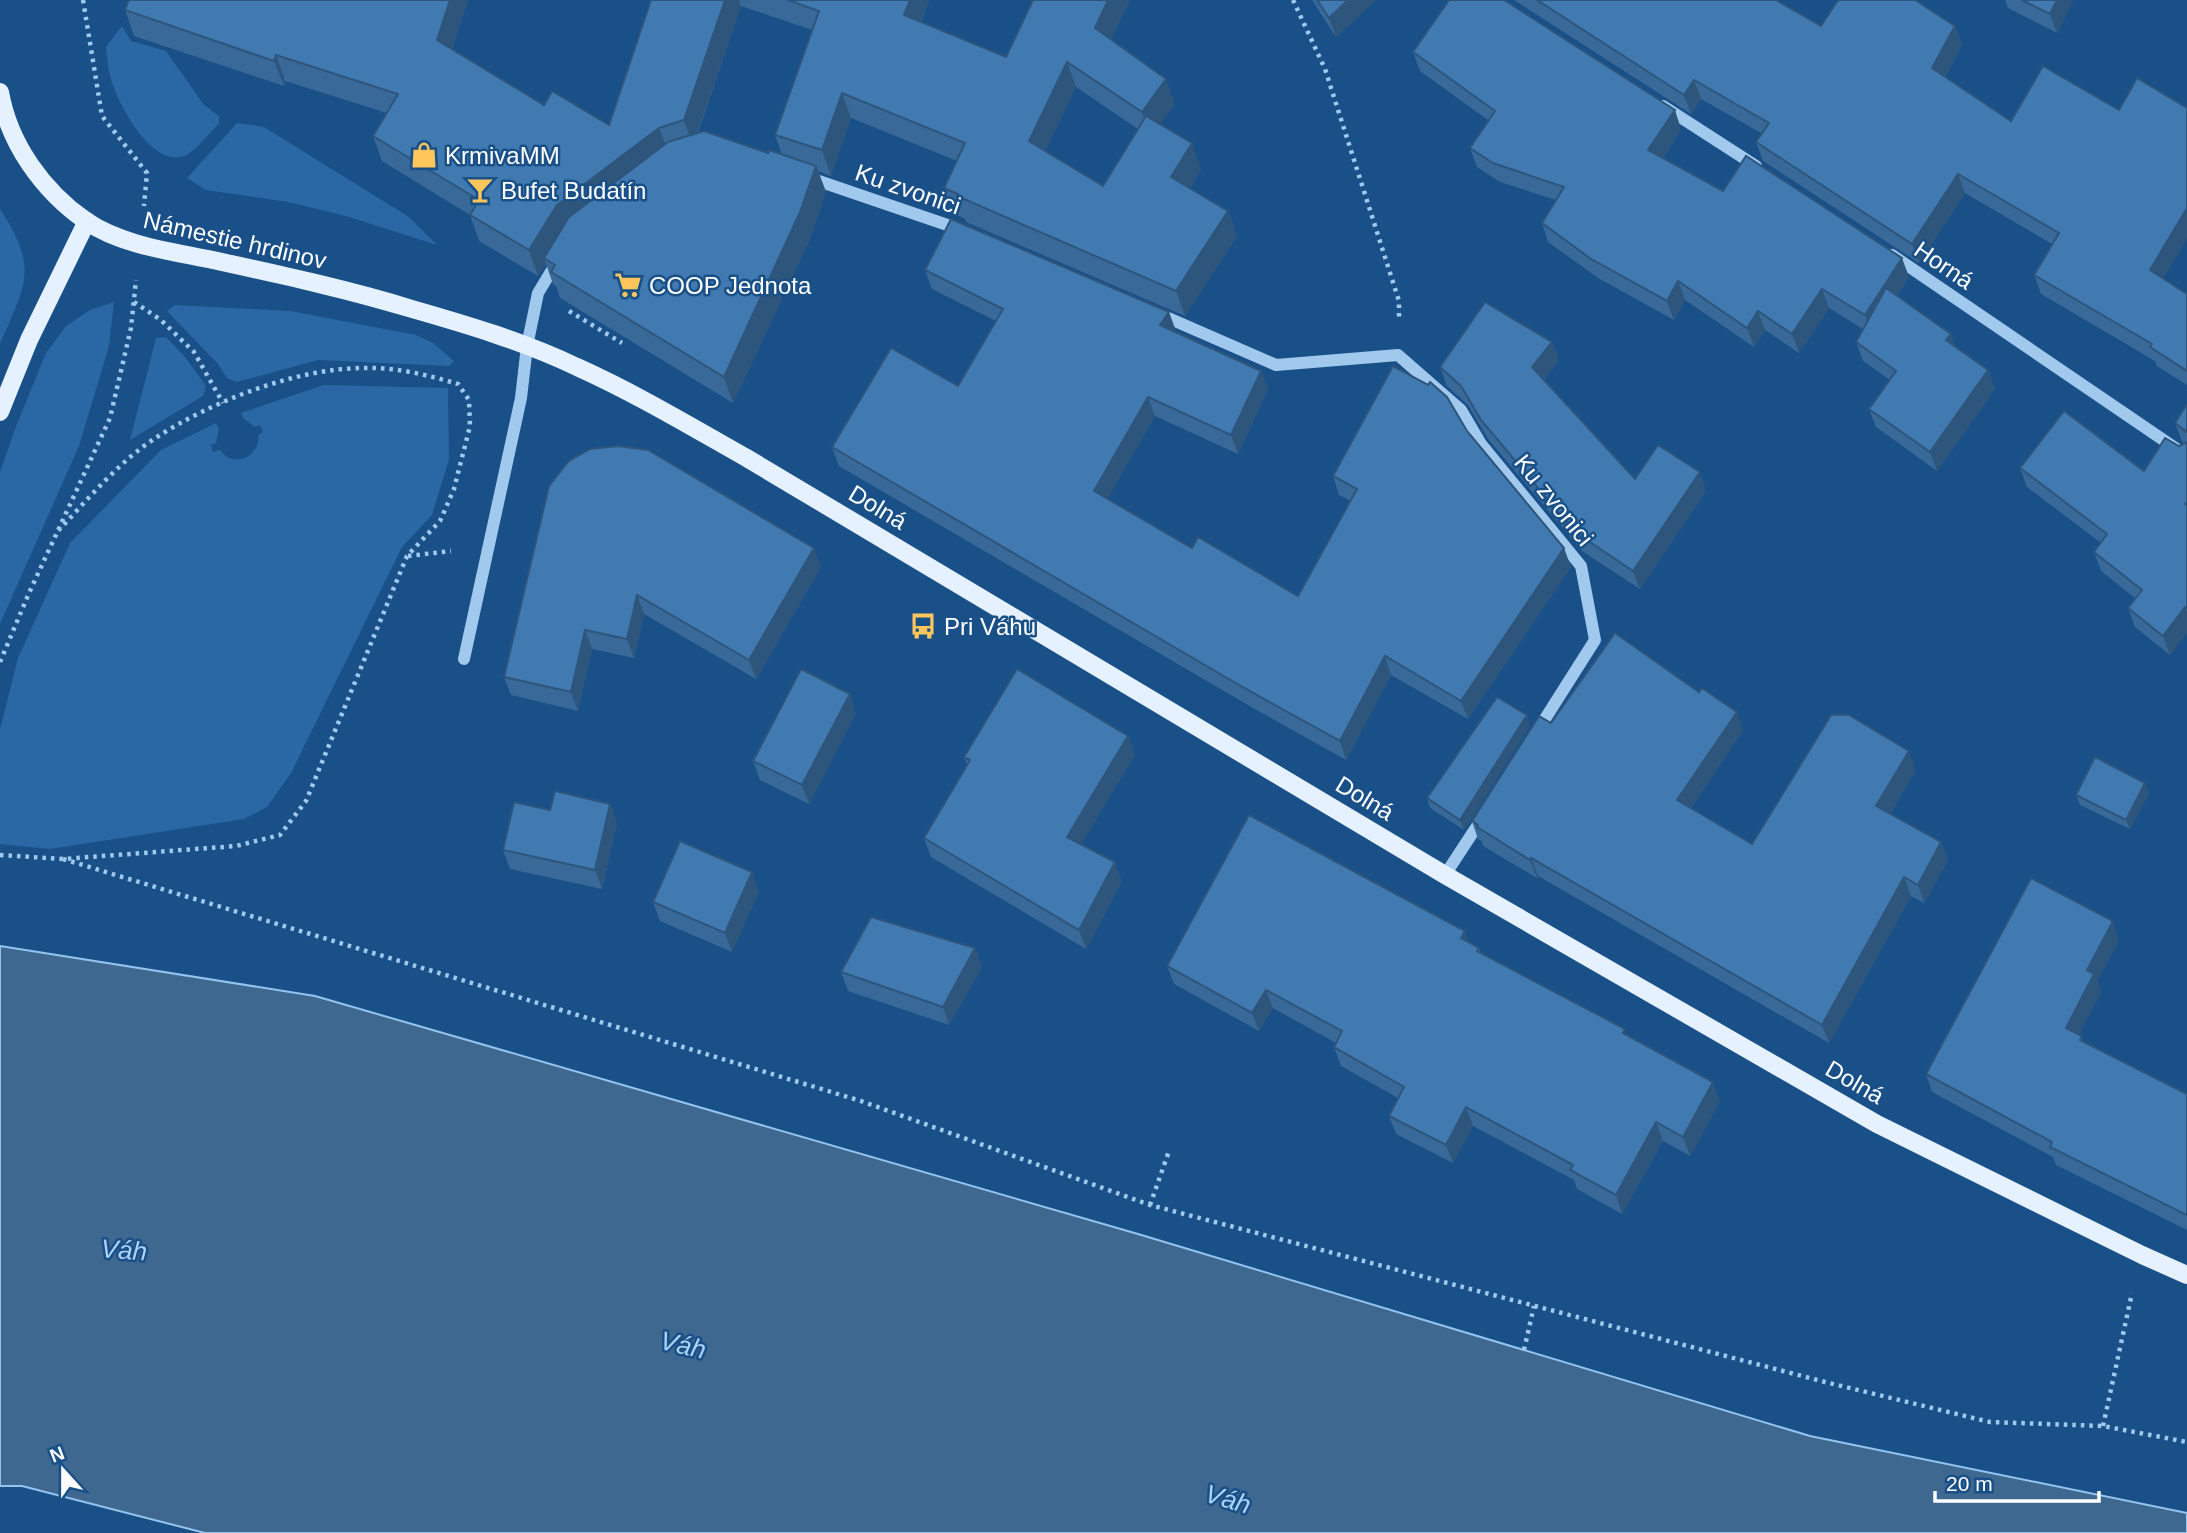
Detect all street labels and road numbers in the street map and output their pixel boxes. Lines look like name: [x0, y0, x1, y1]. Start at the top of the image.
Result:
street label: Ku zvonici: [852, 158, 964, 220]
street label: Námestie hrdinov: [141, 206, 329, 274]
street label: Horná: [1909, 236, 1979, 295]
street label: Ku zvonici: [1509, 449, 1599, 551]
street label: Dolná: [844, 479, 912, 535]
street label: Dolná: [1331, 770, 1399, 826]
street label: Dolná: [1821, 1055, 1889, 1110]

